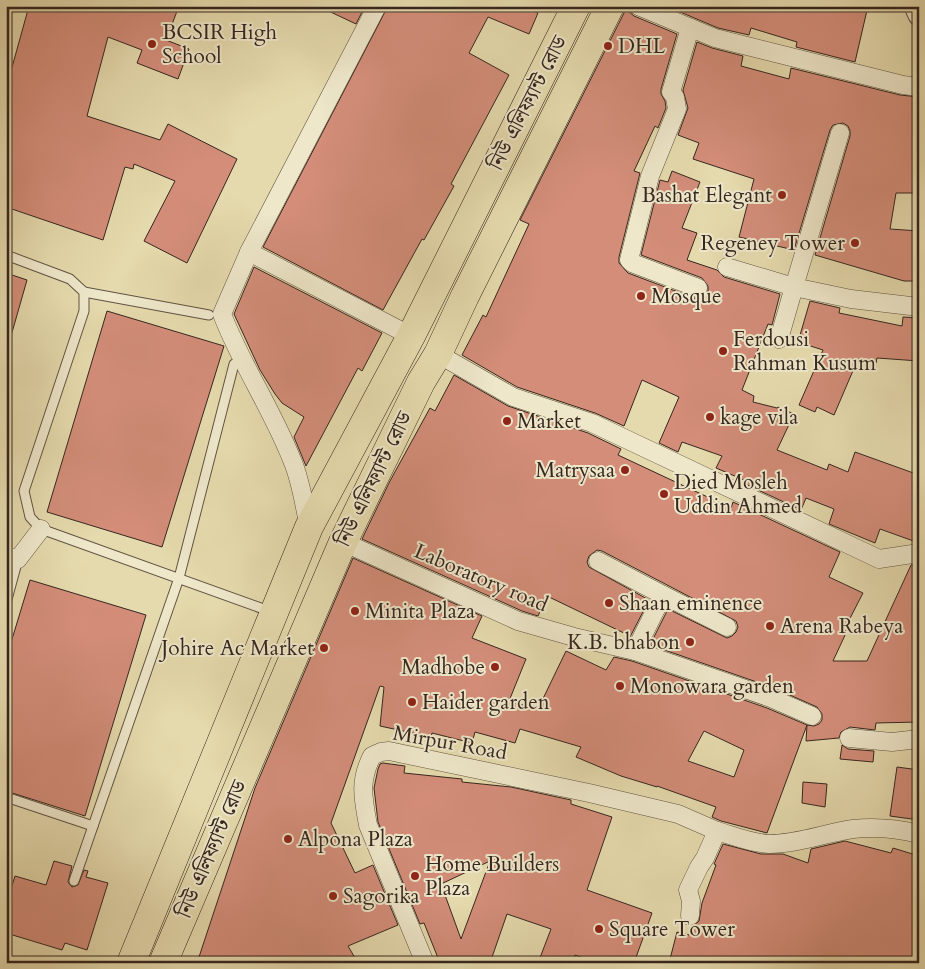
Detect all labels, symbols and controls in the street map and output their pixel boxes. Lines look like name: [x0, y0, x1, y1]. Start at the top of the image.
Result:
place label: BCSIR High School: [162, 18, 277, 71]
street label: নিউ এলিফ্যান্ট রোড: [481, 30, 575, 176]
place label: DHL: [618, 32, 666, 61]
marker: BCSIR High School: [146, 38, 158, 50]
marker: DHL: [602, 40, 614, 52]
place label: Bashat Elegant: [641, 181, 772, 210]
marker: Bashat Elegant: [776, 189, 788, 201]
place label: Regeney Tower: [701, 229, 845, 258]
marker: Regeney Tower: [849, 237, 861, 249]
place label: Mosque: [651, 282, 721, 311]
marker: Mosque: [635, 290, 647, 302]
place label: Ferdousi Rahman Kusum: [733, 325, 876, 378]
marker: Ferdousi Rahman Kusum: [717, 345, 729, 357]
place label: kage vila: [720, 403, 798, 432]
street label: নিউ এলিফ্যান্ট রোড: [328, 406, 420, 552]
place label: Market: [517, 407, 581, 436]
marker: kage vila: [704, 411, 716, 423]
marker: Market: [501, 415, 513, 427]
place label: Matrysaa: [536, 456, 615, 485]
marker: Matrysaa: [619, 464, 631, 476]
place label: Died Mosleh Uddin Ahmed: [674, 468, 802, 521]
marker: Died Mosleh Uddin Ahmed: [658, 488, 670, 500]
street label: Laboratory road: [410, 537, 552, 619]
place label: Shaan eminence: [619, 589, 763, 618]
place label: Minita Plaza: [365, 597, 475, 626]
marker: Shaan eminence: [603, 597, 615, 609]
marker: Minita Plaza: [349, 605, 361, 617]
place label: Arena Rabeya: [780, 612, 903, 641]
marker: Arena Rabeya: [764, 620, 776, 632]
place label: K.B. bhabon: [567, 628, 680, 657]
place label: Johire Ac Market: [158, 634, 314, 663]
marker: K.B. bhabon: [684, 636, 696, 648]
marker: Johire Ac Market: [318, 642, 330, 654]
place label: Madhobe: [401, 653, 485, 682]
marker: Madhobe: [489, 661, 501, 673]
place label: Monowara garden: [630, 672, 794, 701]
marker: Monowara garden: [614, 680, 626, 692]
place label: Haider garden: [422, 688, 550, 717]
marker: Haider garden: [406, 696, 418, 708]
street label: Mirpur Road: [391, 719, 509, 767]
street label: নিউ এলিফ্যান্ট রোড: [170, 775, 254, 923]
place label: Alpona Plaza: [298, 825, 413, 854]
marker: Alpona Plaza: [282, 833, 294, 845]
place label: Home Builders Plaza: [425, 850, 559, 903]
marker: Home Builders Plaza: [409, 870, 421, 882]
place label: Sagorika: [343, 882, 420, 911]
marker: Sagorika: [327, 890, 339, 902]
place label: Square Tower: [609, 915, 735, 944]
marker: Square Tower: [593, 923, 605, 935]

